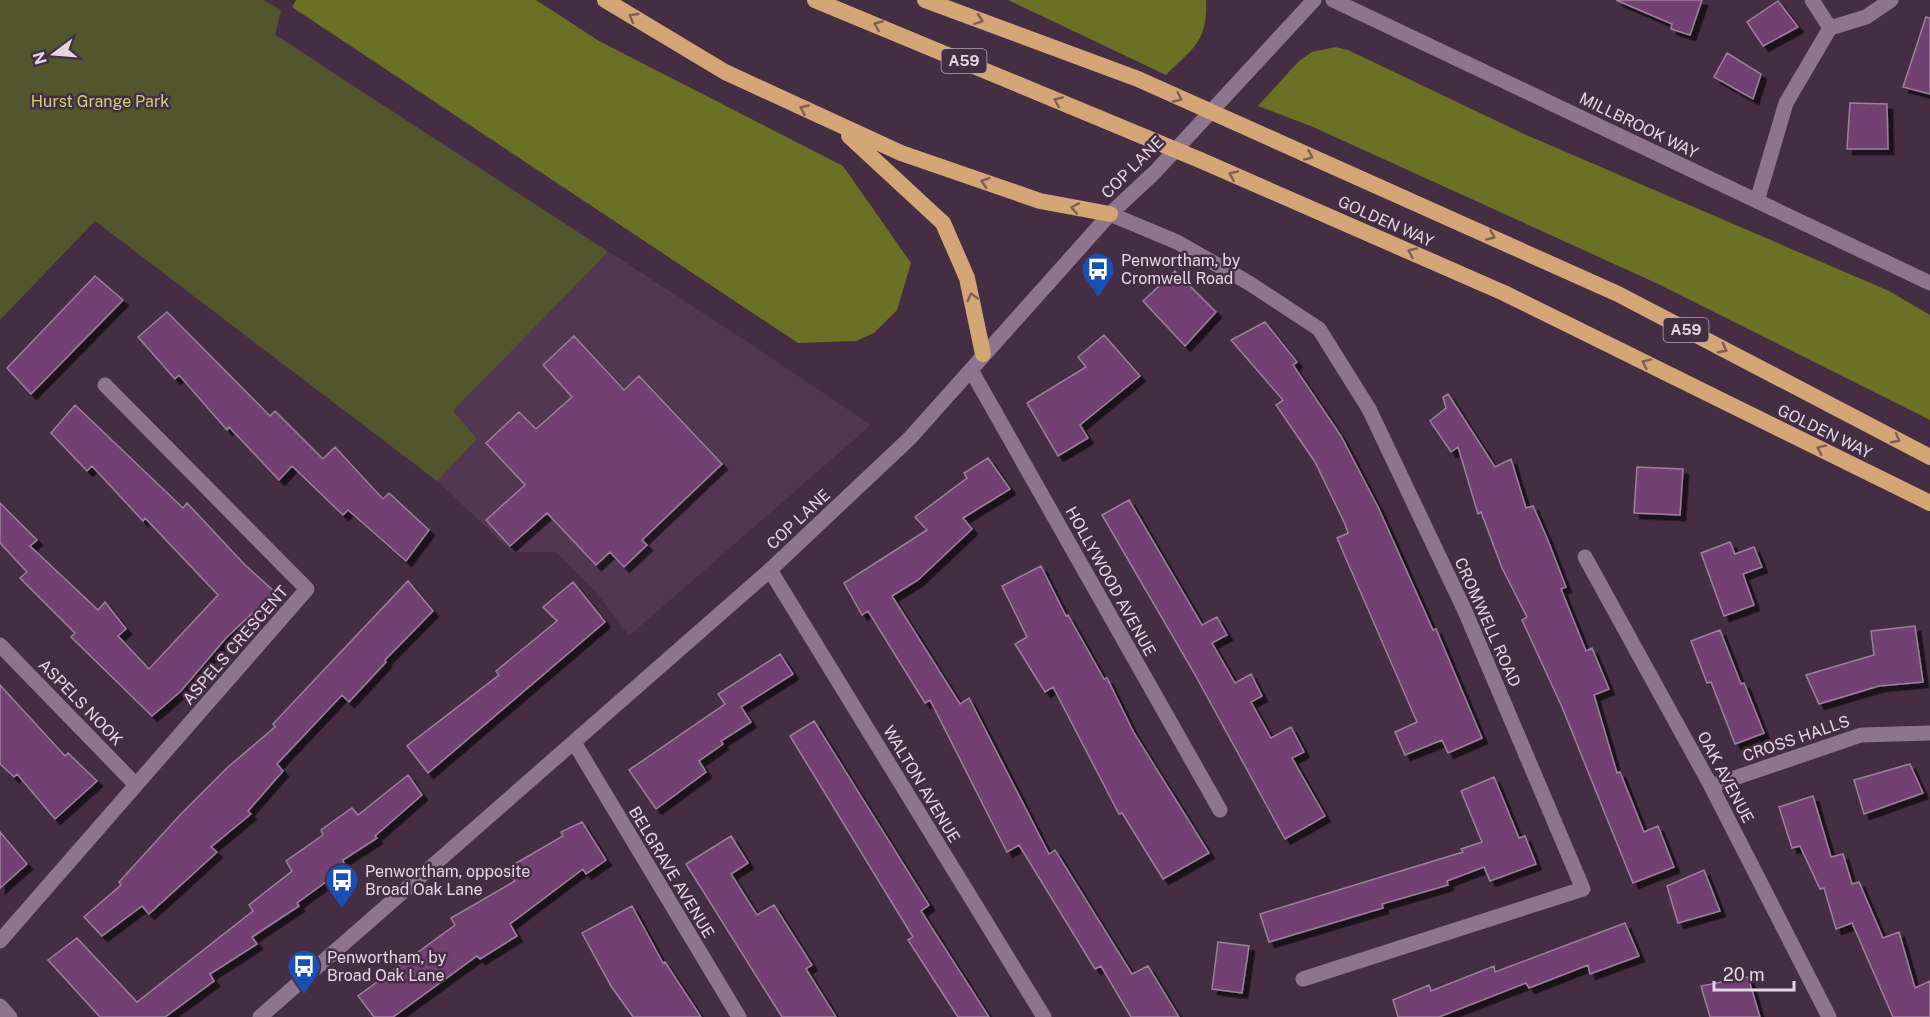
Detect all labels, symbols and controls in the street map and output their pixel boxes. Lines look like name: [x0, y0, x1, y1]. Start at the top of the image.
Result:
one-way arrow: [629, 12, 639, 24]
one-way arrow: [974, 13, 984, 26]
one-way arrow: [873, 20, 884, 32]
north arrow: [24, 24, 84, 84]
text: N: [29, 49, 51, 67]
road number: A59: [942, 49, 986, 73]
street label: MILLBROOK WAY: [1576, 88, 1702, 163]
one-way arrow: [1171, 90, 1182, 102]
park label: Hurst Grange Park: [31, 92, 169, 111]
one-way arrow: [1053, 96, 1064, 108]
one-way arrow: [800, 104, 811, 116]
street label: COP LANE: [1097, 132, 1167, 202]
one-way arrow: [1303, 149, 1314, 161]
one-way arrow: [1229, 170, 1240, 182]
one-way arrow: [980, 177, 991, 190]
street label: GOLDEN WAY: [1335, 192, 1437, 251]
one-way arrow: [1070, 202, 1080, 215]
one-way arrow: [1485, 229, 1496, 241]
one-way arrow: [1408, 247, 1419, 259]
bus stop icon: Penwortham, by Cromwell Road: [1080, 251, 1116, 298]
place label: Penwortham, by Cromwell Road: [1121, 251, 1241, 288]
one-way arrow: [967, 292, 979, 303]
road number: A59: [1664, 318, 1708, 342]
one-way arrow: [1717, 342, 1727, 353]
one-way arrow: [1642, 358, 1653, 370]
street label: GOLDEN WAY: [1774, 400, 1875, 463]
one-way arrow: [1890, 432, 1901, 444]
one-way arrow: [1817, 444, 1828, 456]
street label: COP LANE: [763, 485, 834, 553]
street label: HOLLYWOOD AVENUE: [1061, 503, 1160, 659]
street label: CROMWELL ROAD: [1450, 555, 1525, 690]
street label: ASPELS CRESCENT: [179, 582, 292, 709]
street label: ASPELS NOOK: [35, 655, 127, 749]
street label: CROSS HALLS: [1740, 711, 1852, 766]
street label: WALTON AVENUE: [879, 722, 964, 846]
street label: OAK AVENUE: [1694, 728, 1758, 826]
street label: BELGRAVE AVENUE: [625, 803, 718, 941]
bus stop icon: Penwortham, opposite Broad Oak Lane: [324, 862, 360, 909]
place label: Penwortham, opposite Broad Oak Lane: [365, 862, 530, 899]
bus stop icon: Penwortham, by Broad Oak Lane: [286, 948, 322, 995]
place label: Penwortham, by Broad Oak Lane: [327, 948, 447, 985]
scale bar: [1714, 954, 1794, 992]
text: 20 m: [1723, 964, 1765, 985]

